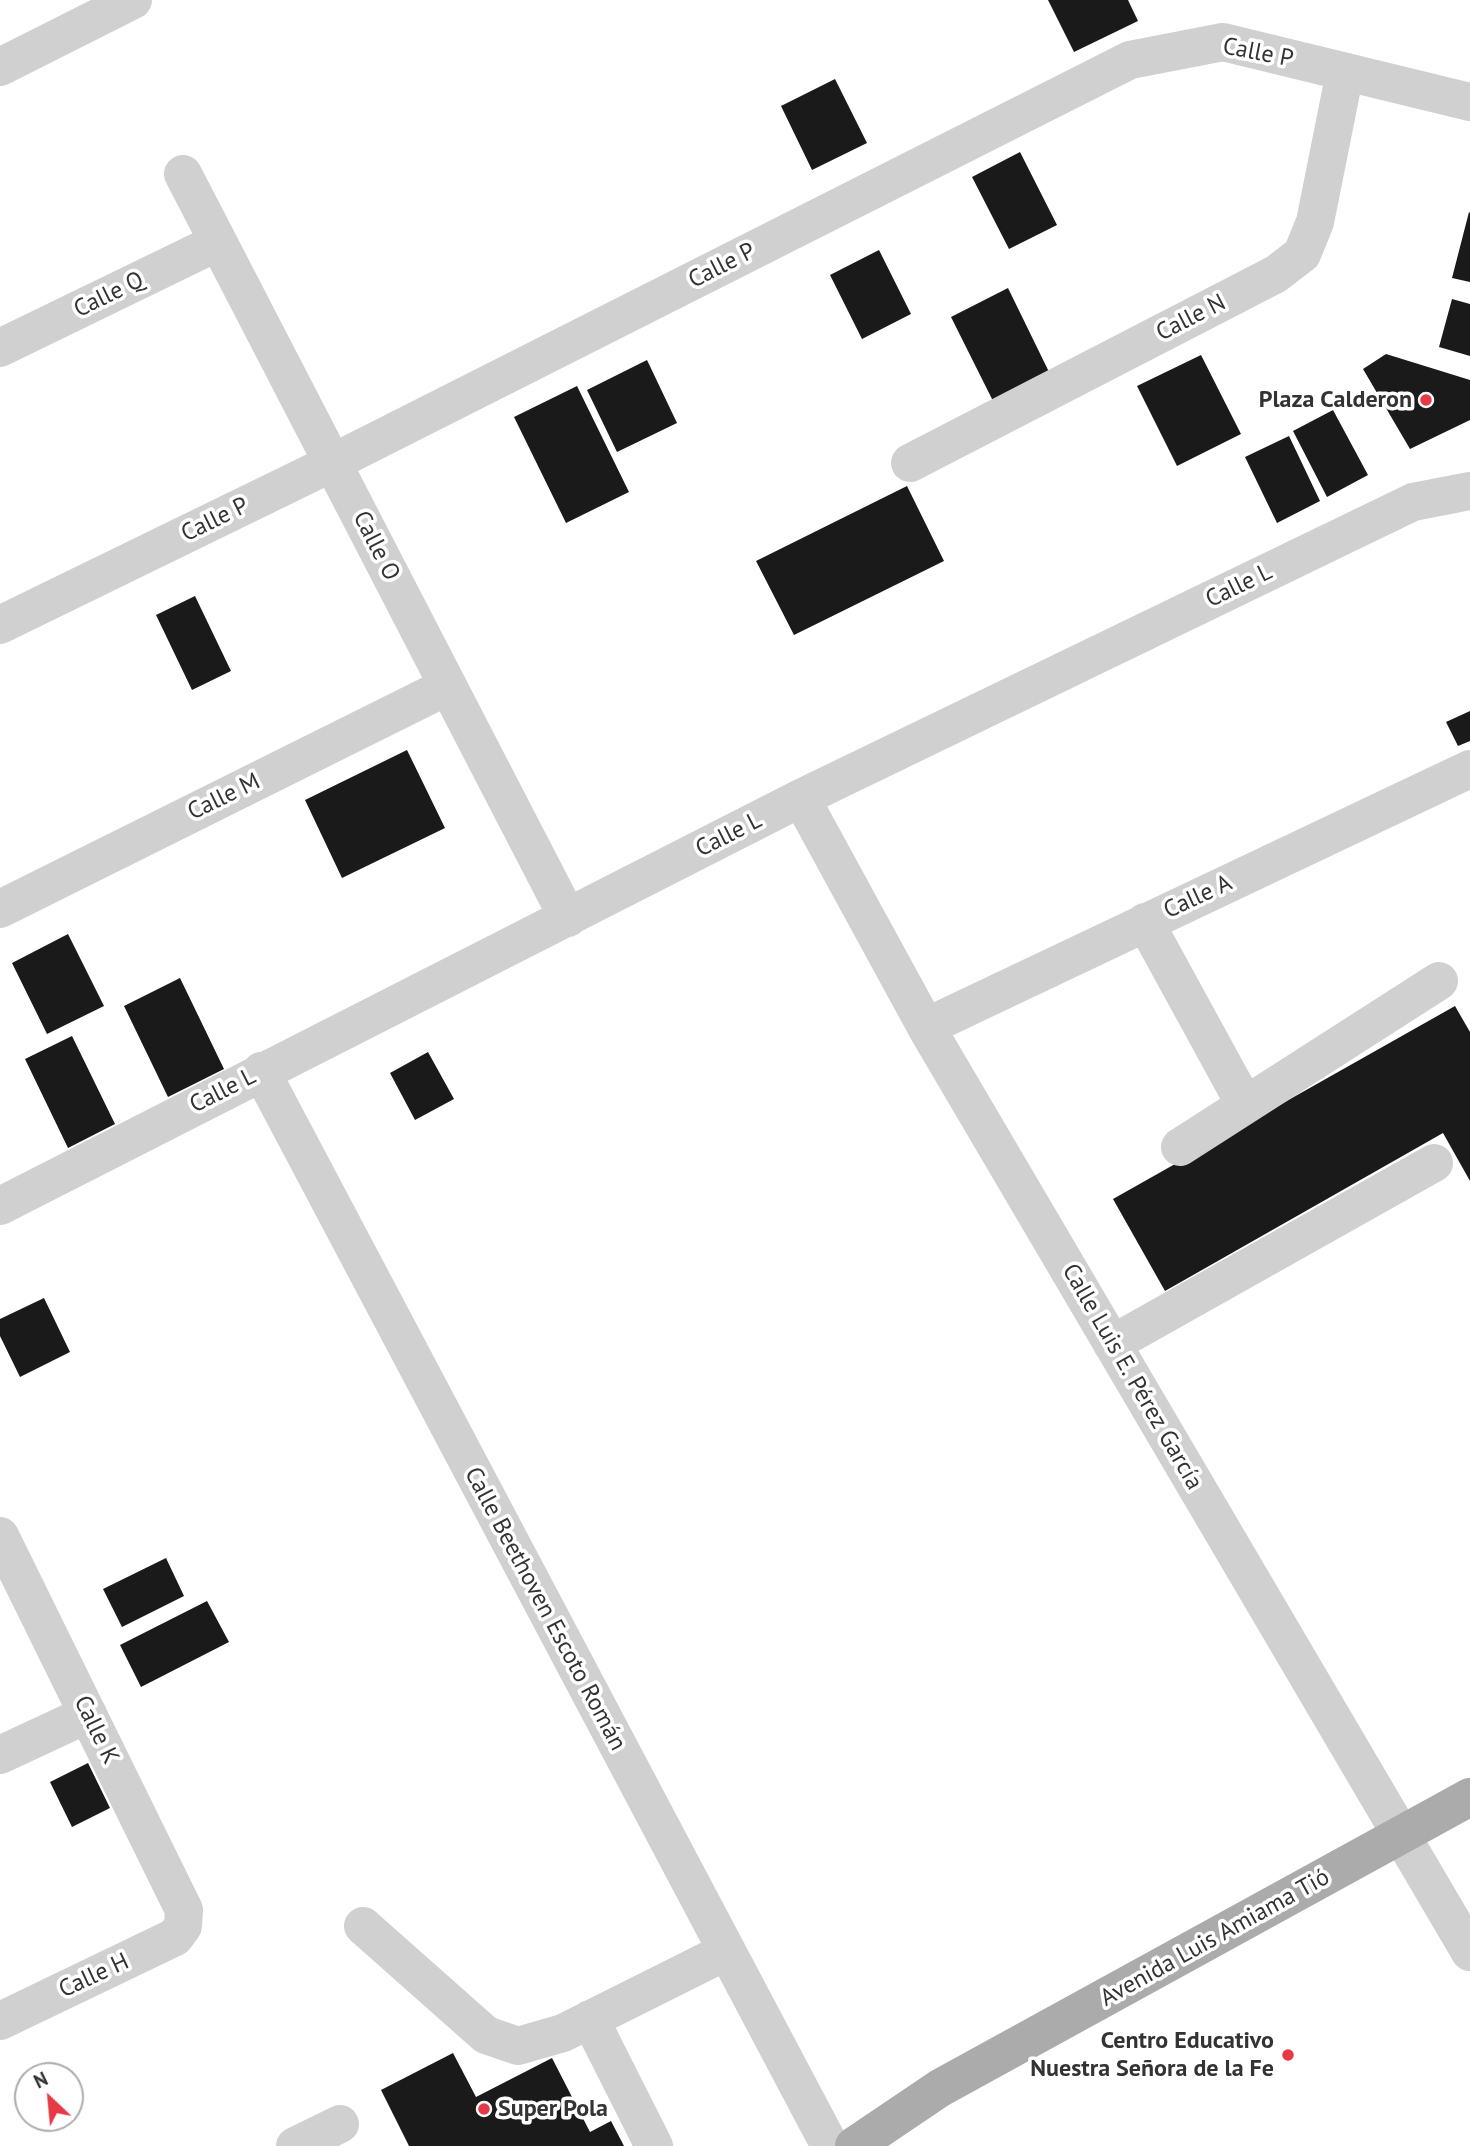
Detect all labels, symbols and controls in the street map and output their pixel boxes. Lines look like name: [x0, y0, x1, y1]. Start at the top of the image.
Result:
street label: Calle P: [1220, 32, 1296, 74]
street label: Calle P: [684, 237, 760, 295]
street label: Calle Q: [69, 266, 149, 324]
street label: Calle N: [1152, 288, 1230, 348]
place label: Plaza Calderon: [1259, 386, 1412, 414]
marker: Plaza Calderon: [1418, 392, 1434, 408]
street label: Calle P: [177, 491, 253, 549]
street label: Calle O: [346, 506, 406, 586]
street label: Calle L: [1201, 558, 1277, 614]
street label: Calle M: [183, 767, 265, 827]
street label: Calle L: [691, 806, 767, 864]
street label: Calle A: [1159, 869, 1237, 925]
street label: Calle L: [185, 1062, 261, 1120]
street label: Calle Luis E. Pérez García: [1056, 1259, 1208, 1495]
street label: Calle Beethoven Escoto Román: [458, 1462, 632, 1756]
street label: Calle K: [67, 1691, 125, 1769]
street label: Avenida Luis Amiama Tió: [1095, 1863, 1335, 2013]
street label: Calle H: [54, 1947, 134, 2005]
place label: Centro Educativo Nuestra Señora de la Fe: [1030, 2027, 1274, 2083]
marker: Centro Educativo Nuestra Señora de la Fe: [1280, 2047, 1296, 2063]
north arrow: [14, 2062, 84, 2132]
text: N: [30, 2066, 52, 2093]
place label: Super Pola: [498, 2095, 608, 2123]
marker: Super Pola: [476, 2101, 492, 2117]

